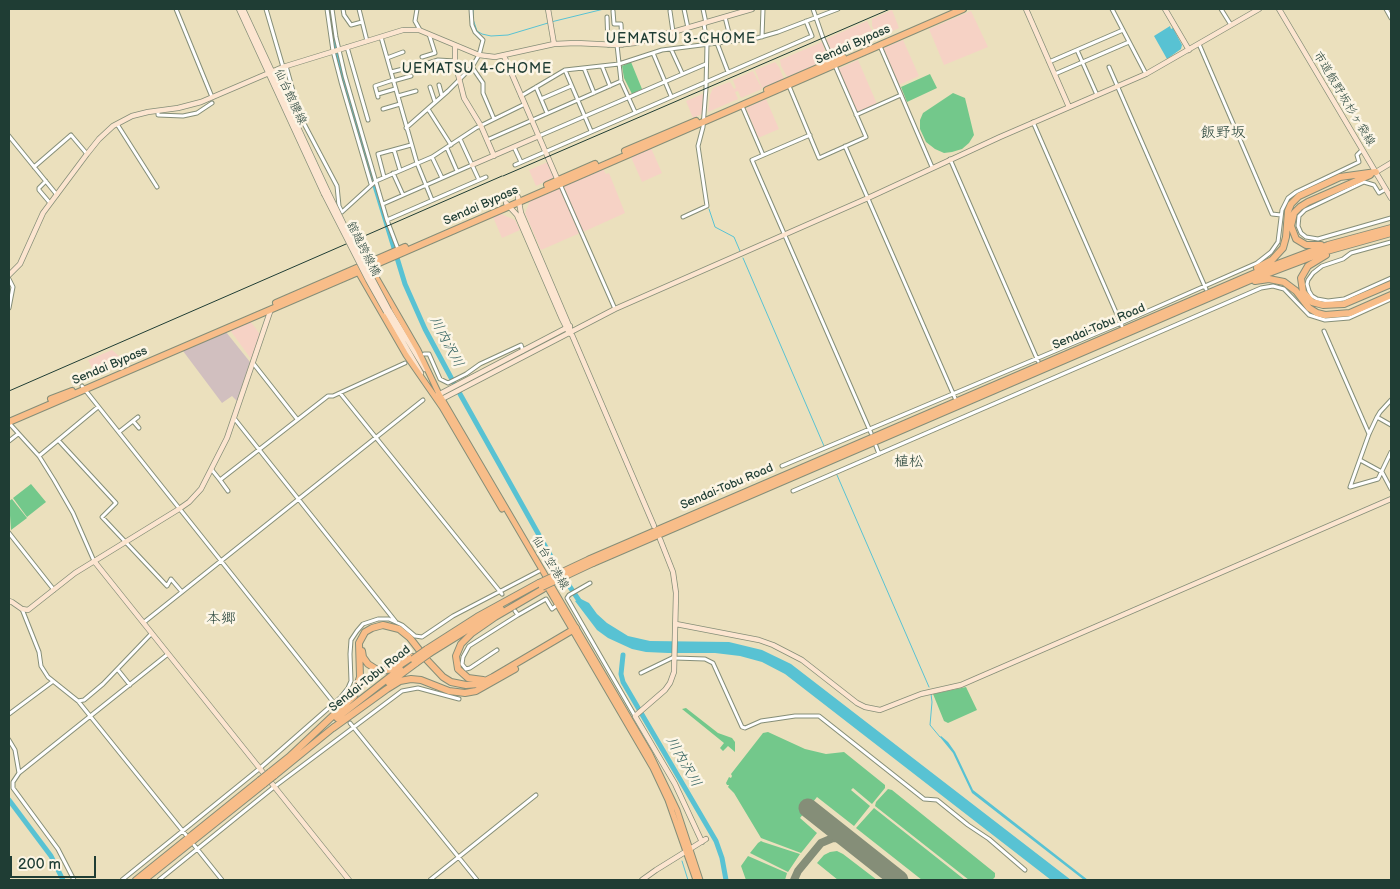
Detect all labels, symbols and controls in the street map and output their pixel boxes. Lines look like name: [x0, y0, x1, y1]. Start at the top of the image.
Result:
street label: Sendai Bypass: [813, 22, 893, 68]
district label: UEMATSU 3-CHOME: [604, 31, 758, 47]
street label: 市道飯野坂杉ヶ袋線: [1310, 49, 1378, 149]
district label: UEMATSU 4-CHOME: [400, 61, 554, 77]
street label: 仙台館腰線: [271, 67, 309, 127]
district label: 飯野坂: [1201, 124, 1245, 142]
street label: Sendai Bypass: [441, 183, 521, 229]
street label: 舘越跨線橋: [343, 219, 383, 279]
street label: Sendai-Tobu Road: [1050, 301, 1148, 353]
water label: 川内沢川: [425, 313, 467, 371]
street label: Sendai Bypass: [70, 344, 150, 388]
district label: 植松: [894, 453, 924, 471]
street label: Sendai-Tobu Road: [678, 461, 776, 513]
street label: 仙台空港線: [528, 534, 572, 592]
district label: 本郷: [206, 610, 236, 628]
street label: Sendai-Tobu Road: [326, 643, 414, 715]
water label: 川内沢川: [662, 734, 704, 790]
scale bar: [12, 846, 99, 878]
text: 200 m: [18, 855, 61, 874]

